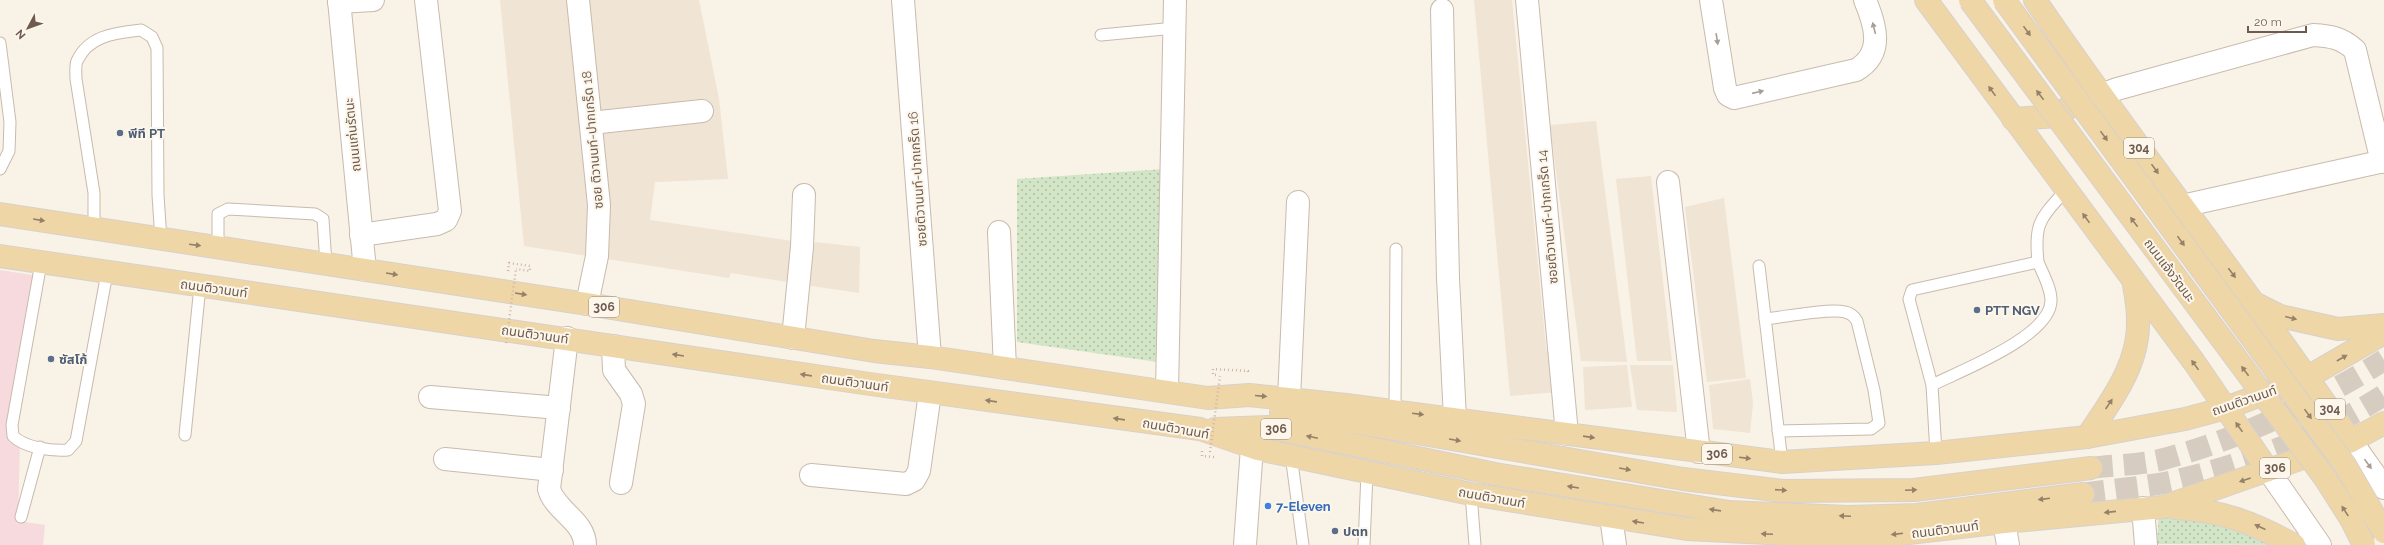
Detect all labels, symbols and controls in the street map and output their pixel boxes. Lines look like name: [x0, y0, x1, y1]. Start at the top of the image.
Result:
north arrow: [8, 8, 48, 48]
scale bar: [2248, 8, 2306, 34]
text: 20 m: [2254, 15, 2282, 29]
one-way arrow: [1871, 22, 1877, 34]
one-way arrow: [2023, 26, 2032, 37]
text: N: [13, 27, 28, 42]
one-way arrow: [1714, 32, 1720, 45]
street label: ซอย ติวานนท์-ปากเกร็ด 18: [579, 70, 606, 210]
one-way arrow: [1989, 86, 1997, 96]
one-way arrow: [1752, 89, 1764, 95]
one-way arrow: [2036, 89, 2044, 100]
street label: ถนนแก่นรัตนะ: [341, 97, 364, 172]
street label: ซอยติวานนท์-ปากเกร็ด 16: [905, 111, 930, 247]
place label: พีที PT: [128, 126, 165, 141]
marker: พีที PT: [115, 128, 125, 138]
one-way arrow: [2100, 131, 2108, 142]
road number: 304: [2124, 138, 2154, 158]
street label: ซอยติวานนท์-ปากเกร็ด 14: [1534, 149, 1561, 285]
one-way arrow: [2151, 164, 2159, 174]
one-way arrow: [2082, 213, 2090, 224]
one-way arrow: [2130, 216, 2139, 227]
one-way arrow: [32, 217, 45, 223]
street label: ถนนแจ้งวัฒนะ: [2141, 236, 2198, 305]
one-way arrow: [2177, 236, 2185, 247]
one-way arrow: [189, 241, 201, 248]
one-way arrow: [2228, 268, 2237, 279]
one-way arrow: [386, 271, 399, 277]
street label: ถนนติวานนท์: [179, 276, 248, 301]
one-way arrow: [515, 291, 527, 297]
road number: 306: [589, 297, 619, 317]
place label: PTT NGV: [1985, 303, 2040, 318]
marker: PTT NGV: [1972, 305, 1982, 315]
one-way arrow: [2284, 316, 2297, 322]
street label: ถนนติวานนท์: [500, 322, 569, 347]
place label: ซัสโก้: [59, 352, 87, 367]
one-way arrow: [672, 352, 684, 358]
marker: ซัสโก้: [46, 354, 56, 364]
one-way arrow: [2336, 355, 2348, 362]
one-way arrow: [2191, 359, 2199, 370]
one-way arrow: [2241, 366, 2249, 376]
street label: ถนนติวานนท์: [820, 370, 889, 395]
one-way arrow: [800, 372, 813, 378]
street label: ถนนติวานนท์: [2210, 382, 2279, 419]
one-way arrow: [1255, 393, 1267, 400]
one-way arrow: [985, 398, 997, 404]
one-way arrow: [2105, 399, 2113, 410]
road number: 304: [2315, 399, 2345, 419]
one-way arrow: [2303, 408, 2312, 419]
one-way arrow: [1412, 411, 1424, 417]
one-way arrow: [1113, 415, 1126, 422]
street label: ถนนติวานนท์: [1141, 415, 1210, 442]
road number: 306: [1261, 419, 1291, 439]
one-way arrow: [2235, 422, 2243, 433]
one-way arrow: [1306, 433, 1319, 439]
one-way arrow: [1583, 434, 1595, 440]
one-way arrow: [1449, 437, 1461, 443]
road number: 306: [1702, 444, 1732, 464]
one-way arrow: [1739, 455, 1751, 461]
road number: 306: [2260, 458, 2290, 478]
one-way arrow: [2364, 459, 2372, 469]
one-way arrow: [1619, 466, 1631, 472]
one-way arrow: [2238, 477, 2250, 483]
street label: ถนนติวานนท์: [1457, 484, 1526, 511]
one-way arrow: [1567, 484, 1579, 490]
one-way arrow: [1775, 487, 1787, 494]
one-way arrow: [1905, 487, 1918, 493]
one-way arrow: [2038, 496, 2050, 502]
place label: 7-Eleven: [1276, 499, 1331, 514]
marker: 7-Eleven: [1263, 501, 1273, 511]
one-way arrow: [2342, 505, 2349, 517]
one-way arrow: [1709, 507, 1721, 513]
one-way arrow: [2104, 508, 2116, 515]
one-way arrow: [1838, 513, 1851, 519]
street label: ถนนติวานนท์: [1911, 518, 1980, 541]
one-way arrow: [1632, 519, 1644, 525]
place label: ปตท: [1343, 524, 1368, 539]
one-way arrow: [2254, 524, 2265, 530]
marker: ปตท: [1330, 526, 1340, 536]
one-way arrow: [1761, 530, 1773, 537]
one-way arrow: [1891, 531, 1903, 538]

